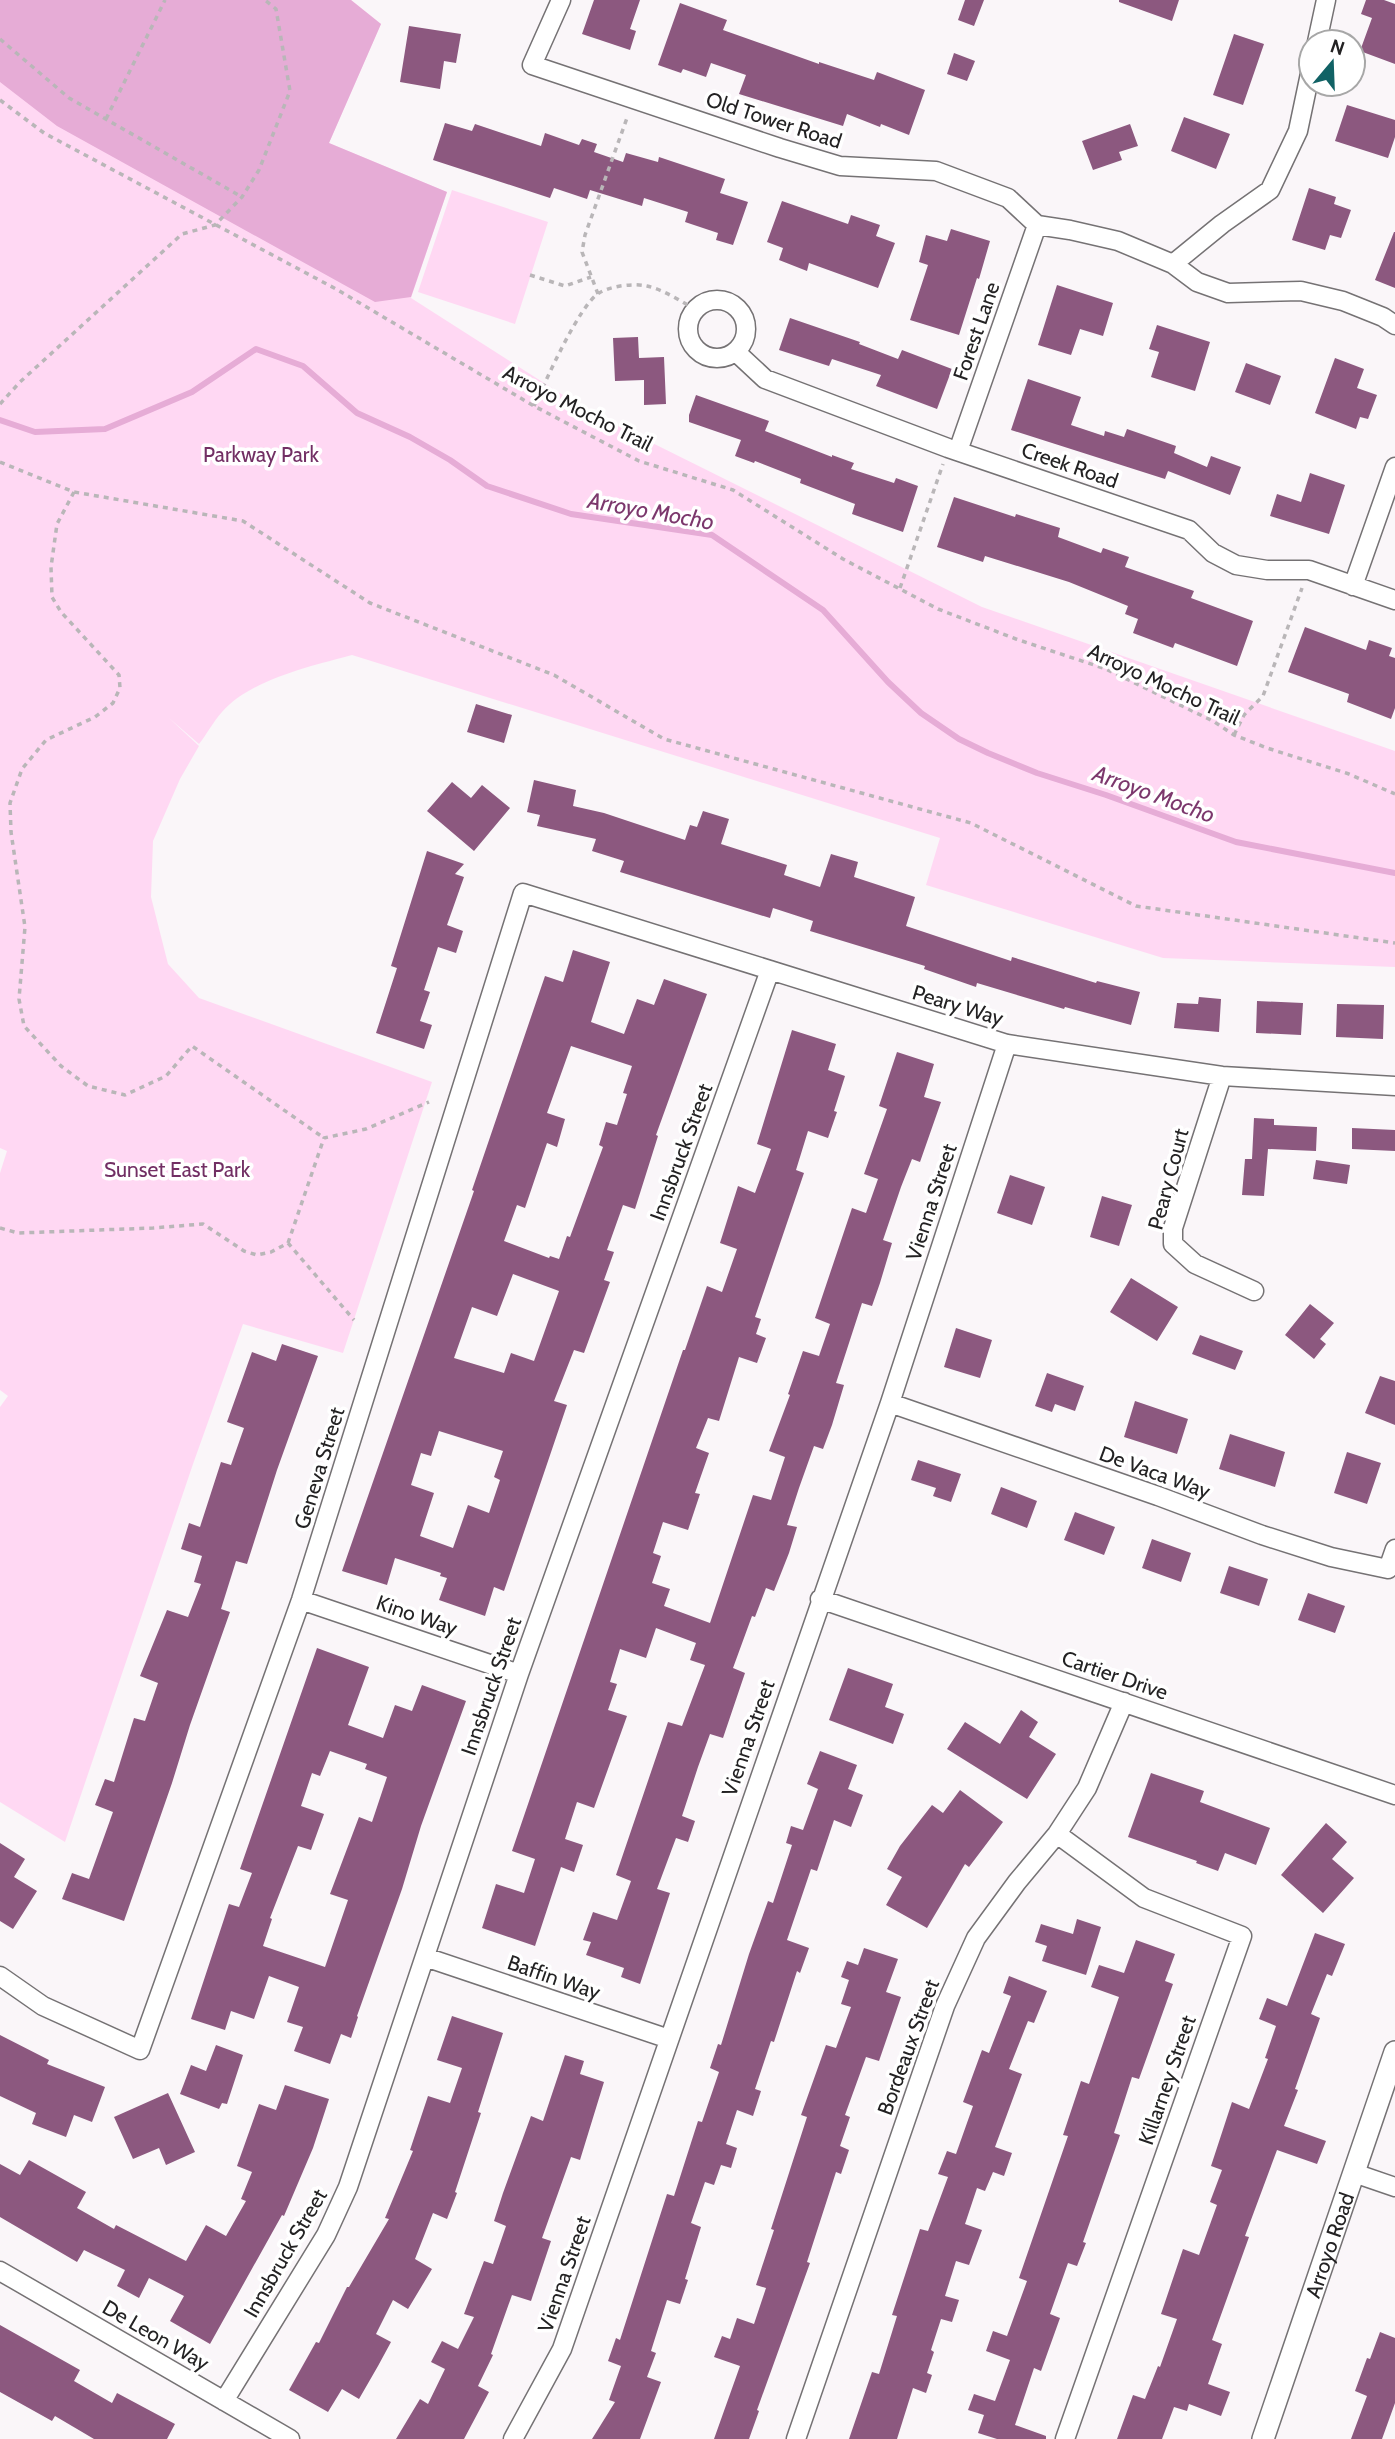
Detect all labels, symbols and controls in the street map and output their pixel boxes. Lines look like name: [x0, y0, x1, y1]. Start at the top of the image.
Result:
north arrow: [1297, 28, 1367, 98]
text: N: [1327, 34, 1347, 60]
street label: Old Tower Road: [703, 86, 845, 154]
street label: Forest Lane: [948, 278, 1005, 383]
street label: Arroyo Mocho Trail: [499, 359, 657, 457]
street label: Creek Road: [1018, 437, 1122, 493]
park label: Parkway Park: [203, 442, 319, 467]
water label: Arroyo Mocho: [585, 486, 716, 536]
street label: Arroyo Mocho Trail: [1084, 638, 1244, 730]
water label: Arroyo Mocho: [1088, 759, 1219, 829]
street label: Peary Way: [909, 979, 1007, 1031]
street label: Innsbruck Street: [645, 1080, 717, 1224]
street label: Peary Court: [1143, 1126, 1193, 1232]
street label: Vienna Street: [900, 1141, 962, 1263]
park label: Sunset East Park: [104, 1157, 251, 1182]
street label: Geneva Street: [289, 1404, 349, 1532]
street label: De Vaca Way: [1096, 1440, 1214, 1504]
street label: Kino Way: [373, 1589, 461, 1641]
street label: Innsbruck Street: [456, 1614, 526, 1758]
street label: Cartier Drive: [1059, 1645, 1171, 1705]
street label: Vienna Street: [716, 1677, 780, 1799]
street label: Baffin Way: [504, 1949, 604, 2005]
street label: Bordeaux Street: [872, 1976, 944, 2118]
street label: Killarney Street: [1133, 2012, 1201, 2148]
street label: Innsbruck Street: [238, 2184, 332, 2322]
street label: Arroyo Road: [1300, 2189, 1359, 2301]
street label: Vienna Street: [532, 2213, 596, 2335]
street label: De Leon Way: [98, 2294, 214, 2376]

